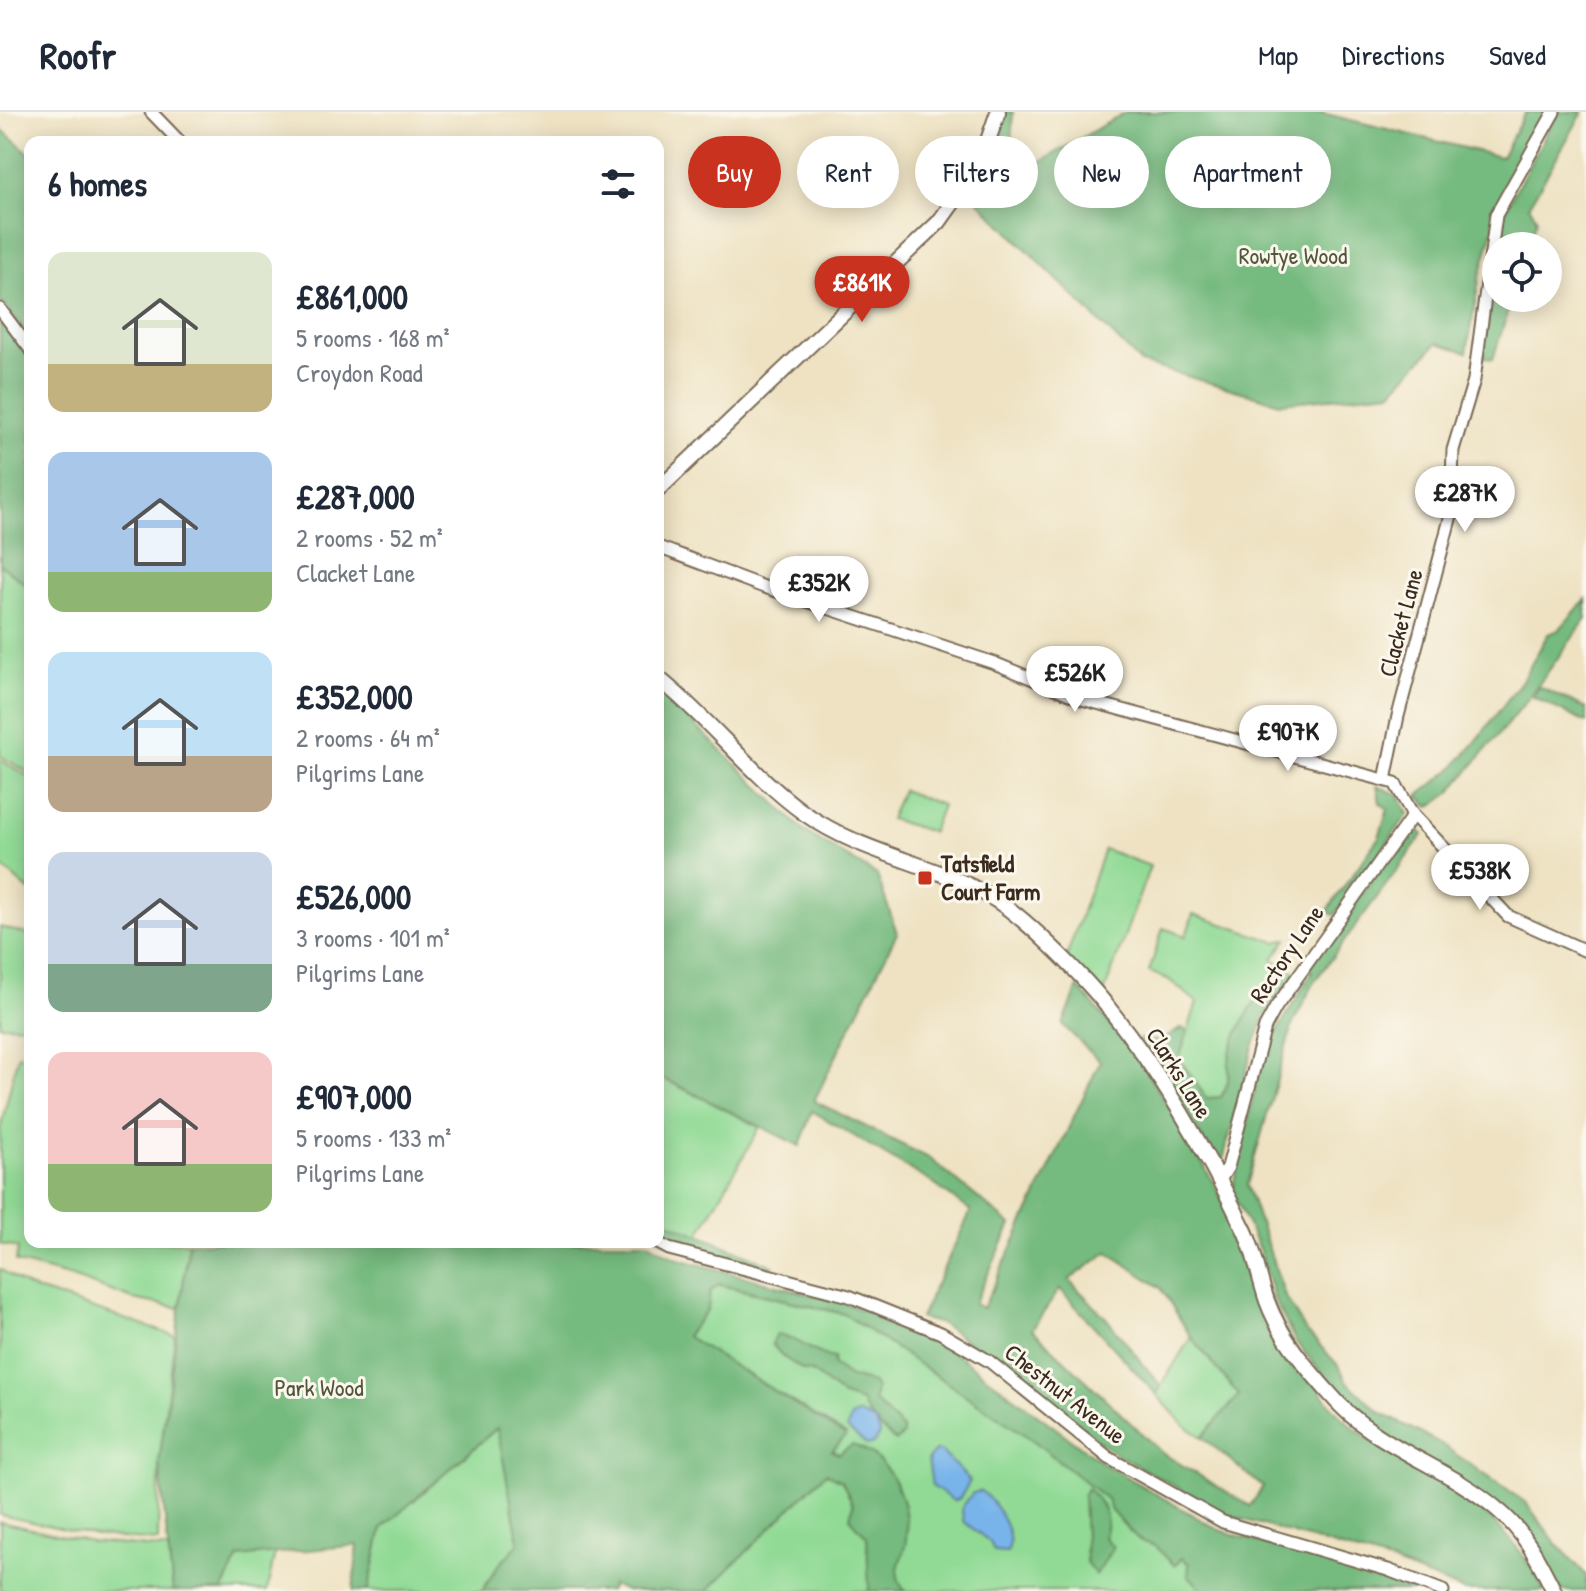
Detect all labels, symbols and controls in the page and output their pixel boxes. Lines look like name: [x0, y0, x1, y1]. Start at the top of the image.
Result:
text: Roofr: [40, 29, 116, 81]
text: Map: [1258, 36, 1298, 74]
text: Directions: [1342, 36, 1445, 74]
text: Saved: [1489, 36, 1546, 74]
chip: Buy: [688, 136, 781, 208]
chip: Rent: [797, 136, 899, 208]
chip: Filters: [915, 136, 1038, 208]
chip: New: [1054, 136, 1149, 208]
chip: Apartment: [1165, 136, 1331, 208]
text: 6 homes: [48, 161, 147, 207]
icon: filters: [596, 162, 640, 206]
map controls: [1482, 232, 1562, 312]
button: locate: [1482, 232, 1562, 312]
park label: Rowtye Wood: [1239, 239, 1347, 271]
pin: £861K: [806, 256, 918, 324]
text: £861K: [833, 264, 891, 299]
text: £861,000: [296, 274, 408, 320]
icon: home: [112, 284, 208, 380]
text: 5 rooms · 168 m²: [296, 320, 450, 355]
text: Croydon Road: [296, 355, 423, 390]
pin: £287K: [1409, 466, 1521, 534]
text: £287,000: [296, 474, 415, 520]
text: £287K: [1433, 474, 1497, 509]
icon: home: [112, 484, 208, 580]
text: 2 rooms · 52 m²: [296, 520, 443, 555]
text: Clacket Lane: [296, 555, 415, 590]
pin: £352K: [763, 556, 875, 624]
text: £352K: [788, 564, 850, 599]
street label: Clacket Lane: [1370, 565, 1430, 680]
pin: £526K: [1019, 646, 1131, 714]
text: £526K: [1044, 654, 1106, 689]
text: £352,000: [296, 674, 413, 720]
icon: home: [112, 684, 208, 780]
pin: £907K: [1232, 705, 1344, 773]
text: £907K: [1257, 713, 1319, 748]
text: 2 rooms · 64 m²: [296, 720, 440, 755]
text: Pilgrims Lane: [296, 755, 424, 790]
pin: £538K: [1424, 844, 1536, 912]
place label: Tatsfield Court Farm: [940, 847, 1040, 907]
text: £538K: [1449, 852, 1511, 887]
marker: Tatsfield Court Farm: [916, 869, 934, 887]
text: £526,000: [296, 874, 411, 920]
icon: home: [112, 884, 208, 980]
street label: Rectory Lane: [1242, 898, 1331, 1009]
text: 3 rooms · 101 m²: [296, 920, 450, 955]
text: Pilgrims Lane: [296, 955, 424, 990]
street label: Clarks Lane: [1139, 1021, 1221, 1124]
text: £907,000: [296, 1074, 412, 1120]
icon: home: [112, 1084, 208, 1180]
text: 5 rooms · 133 m²: [296, 1120, 451, 1155]
text: Pilgrims Lane: [296, 1155, 424, 1190]
street label: Chestnut Avenue: [998, 1336, 1133, 1451]
park label: Park Wood: [274, 1371, 364, 1403]

